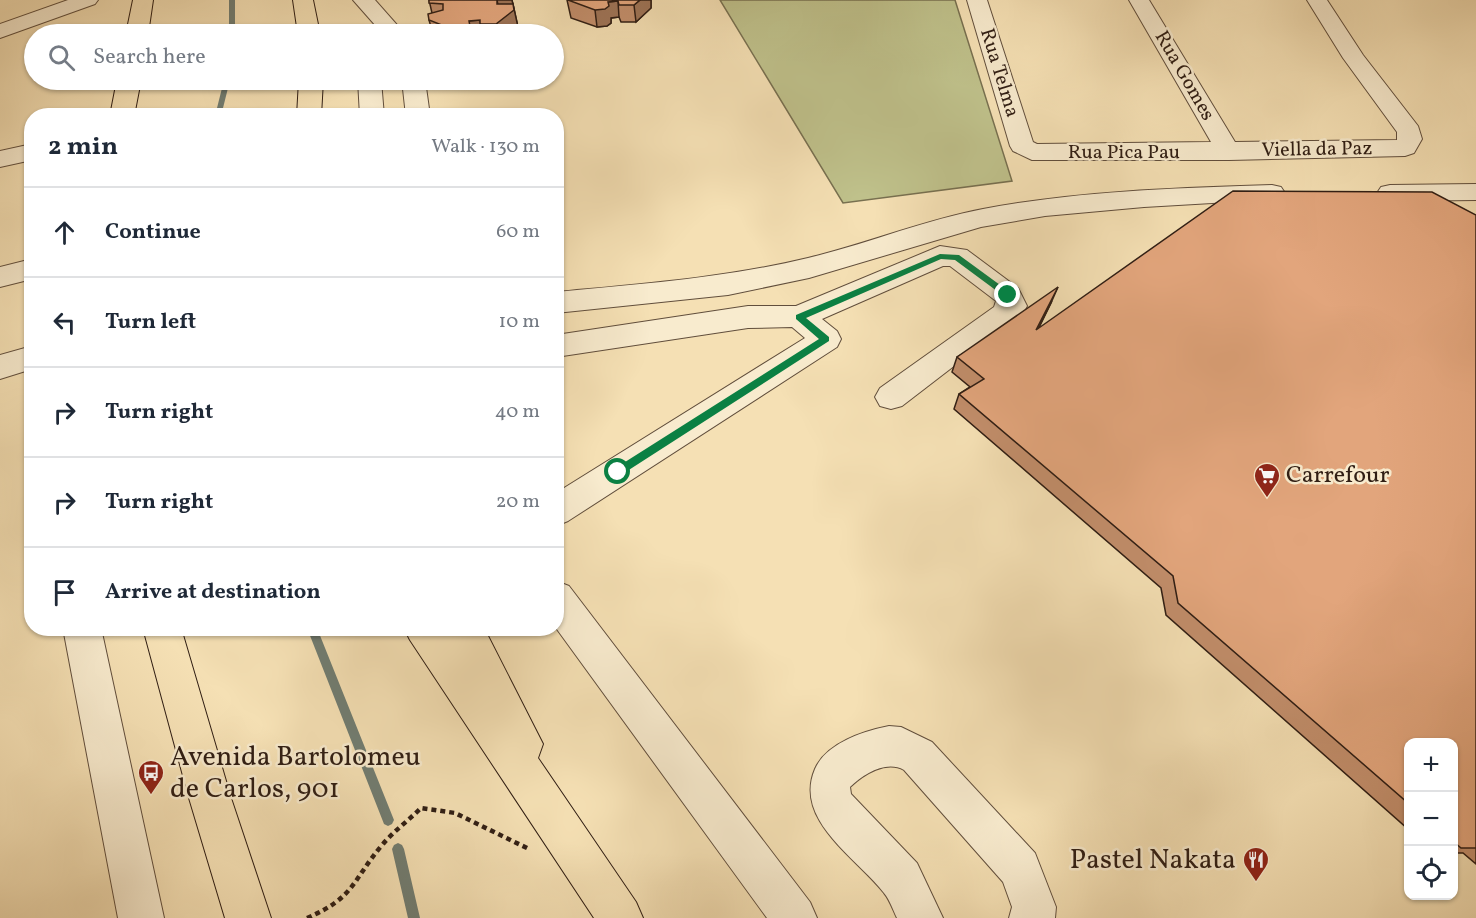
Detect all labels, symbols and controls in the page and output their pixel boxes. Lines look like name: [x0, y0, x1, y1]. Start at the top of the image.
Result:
search box: [24, 24, 564, 90]
street label: Rua Telma: [972, 25, 1026, 121]
street label: Rua Gomes: [1147, 26, 1221, 126]
icon: search: [45, 41, 78, 74]
text: Search here: [93, 42, 206, 73]
text: 2 min: [48, 129, 118, 165]
text: Walk · 130 m: [431, 133, 540, 161]
street label: Viella da Paz: [1261, 135, 1373, 165]
street label: Rua Pica Pau: [1068, 139, 1180, 167]
icon: ahead: [48, 216, 81, 249]
text: Continue: [105, 217, 201, 248]
text: 60 m: [496, 218, 540, 246]
route end: [994, 281, 1020, 307]
icon: left: [48, 306, 81, 339]
text: Turn left: [105, 307, 196, 338]
text: 10 m: [499, 308, 540, 336]
icon: right: [48, 396, 81, 429]
text: Turn right: [105, 397, 213, 428]
text: 40 m: [495, 398, 540, 426]
route start: [604, 458, 630, 484]
place label: Carrefour: [1286, 459, 1390, 493]
supermarket icon: Carrefour: [1252, 461, 1282, 499]
icon: right: [48, 486, 81, 519]
text: Turn right: [105, 487, 213, 518]
text: 20 m: [496, 488, 540, 516]
icon: arrive: [48, 576, 81, 609]
text: Arrive at destination: [105, 577, 321, 608]
place label: Avenida Bartolomeu de Carlos, 901: [170, 738, 421, 809]
map controls: [1404, 738, 1458, 900]
button: +: [1404, 738, 1458, 792]
bus stop icon: Avenida Bartolomeu de Carlos, 901: [136, 758, 166, 796]
button: −: [1404, 792, 1458, 846]
place label: Pastel Nakata: [1070, 841, 1236, 880]
restaurant icon: Pastel Nakata: [1241, 845, 1271, 883]
button: locate: [1404, 846, 1458, 900]

